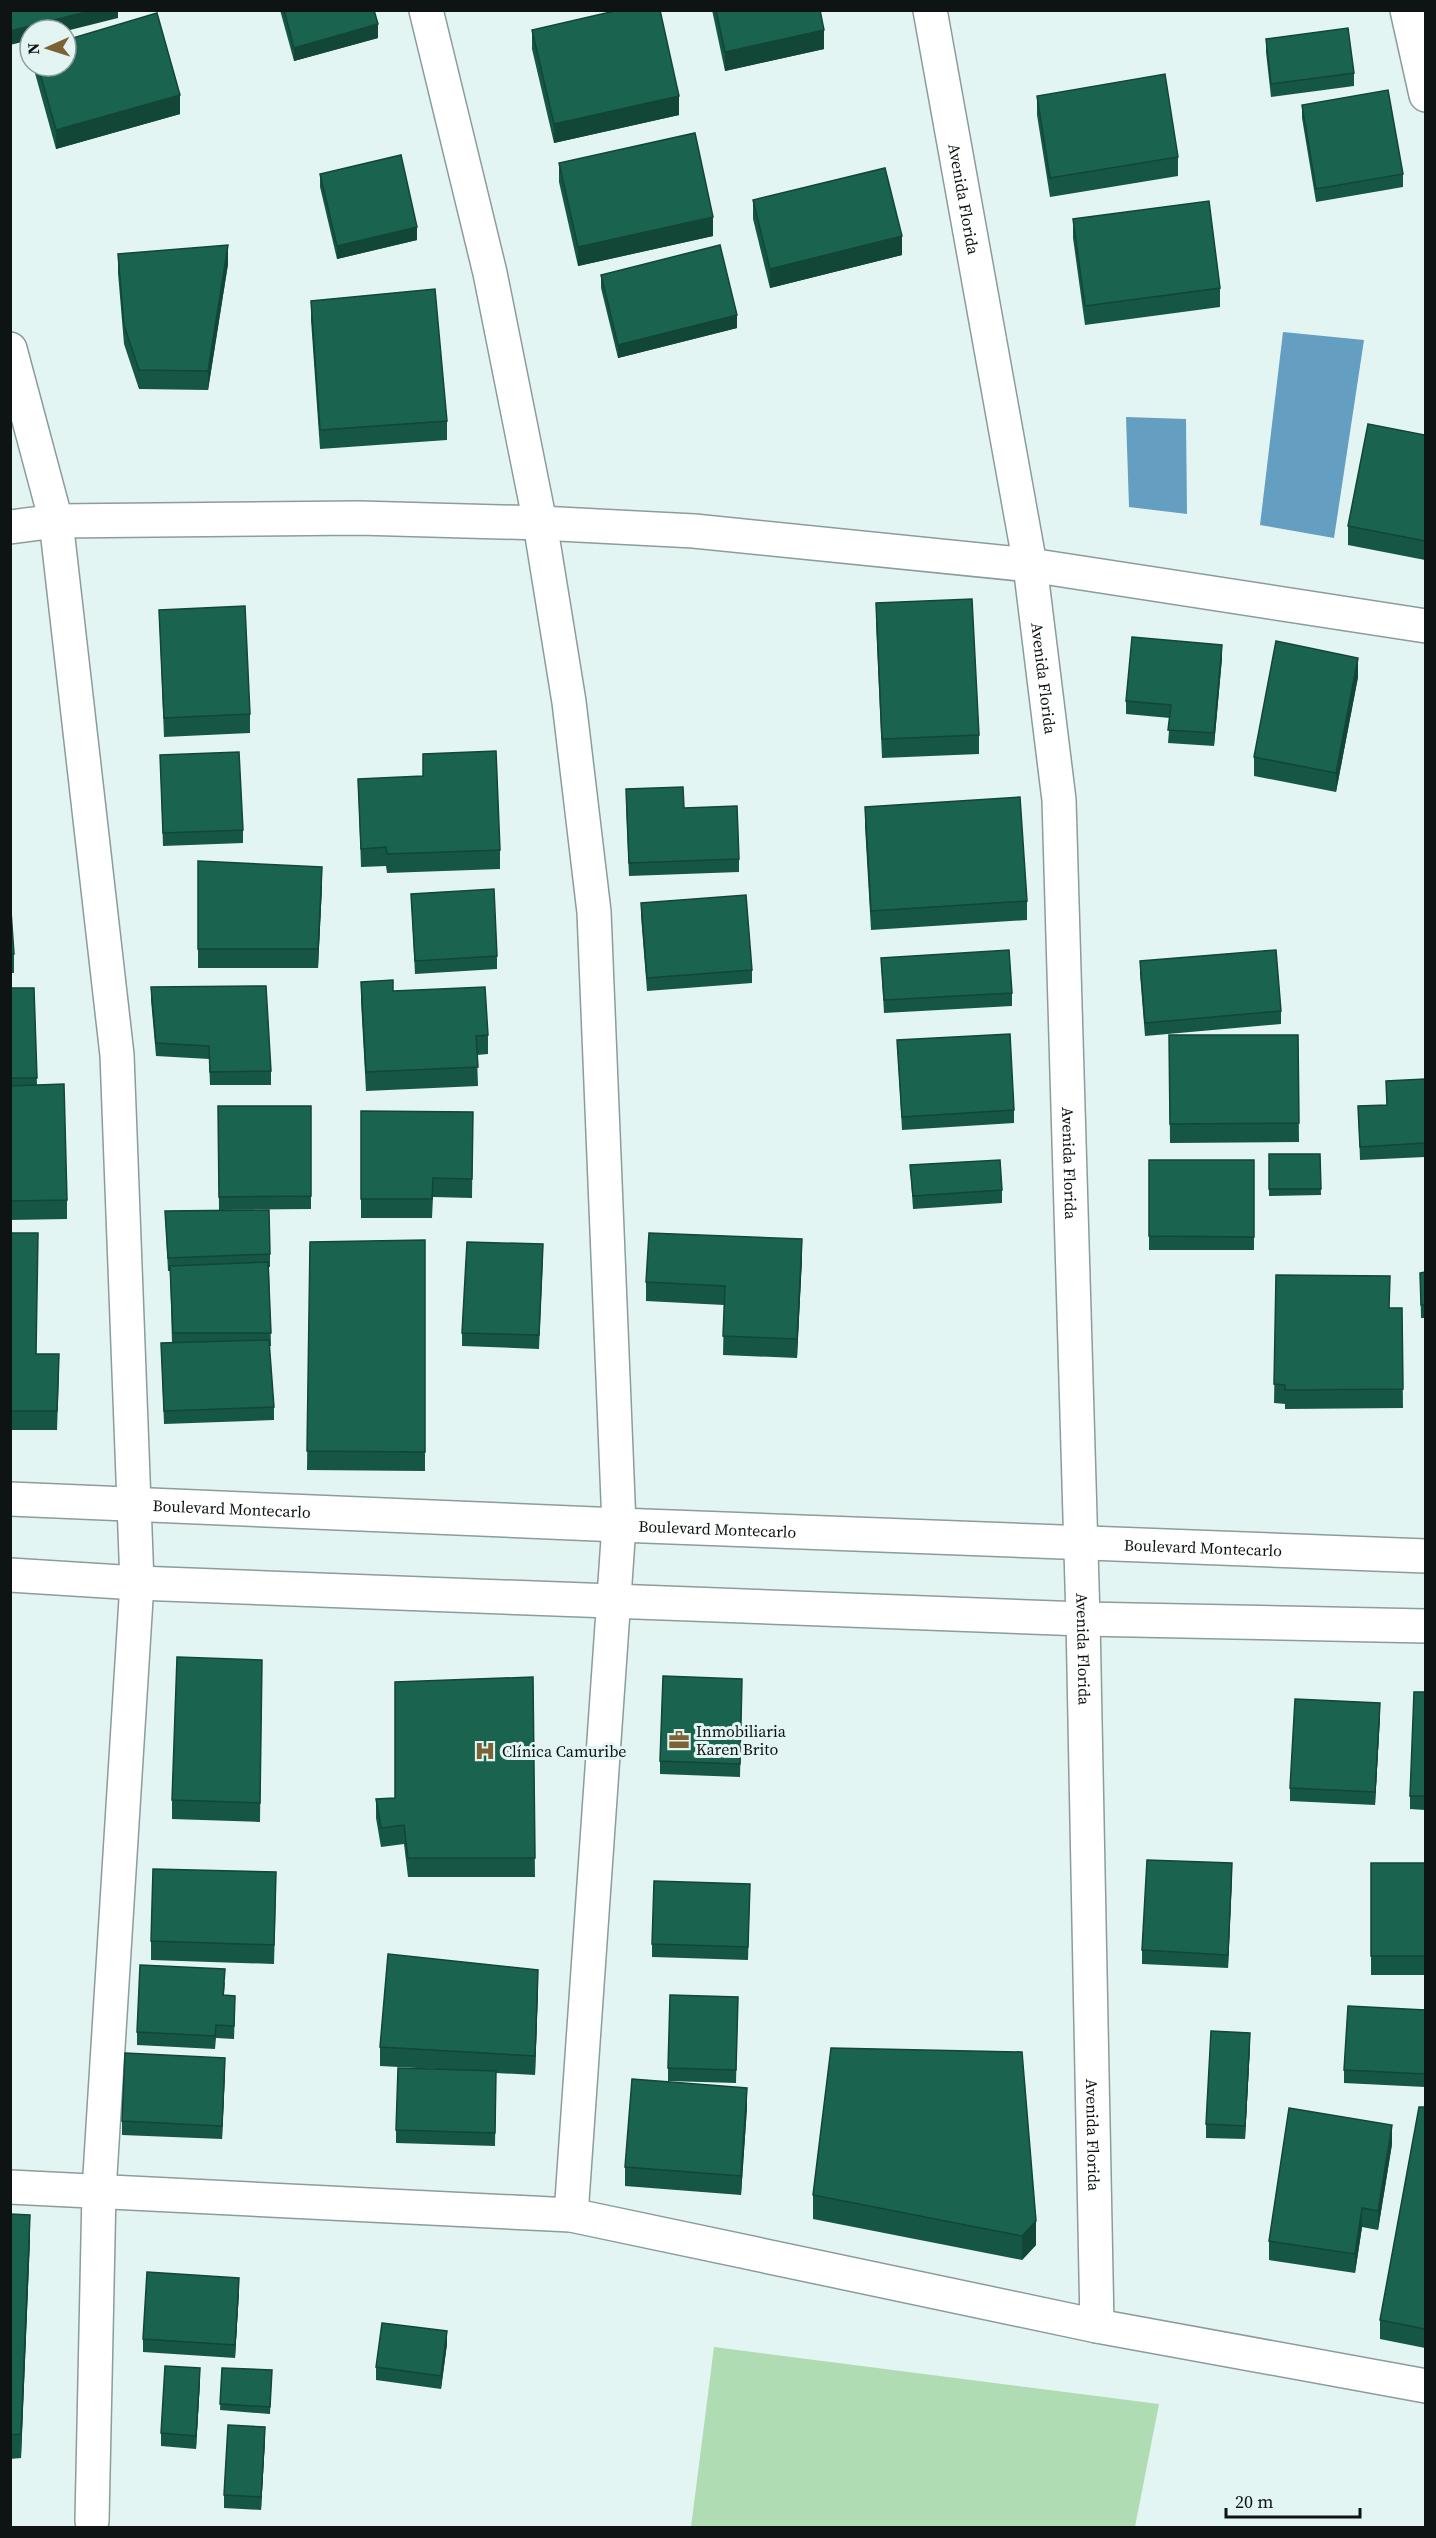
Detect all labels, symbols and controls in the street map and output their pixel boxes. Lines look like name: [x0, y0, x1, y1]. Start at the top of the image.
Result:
north arrow: [18, 18, 78, 78]
text: N: [22, 42, 44, 55]
street label: Avenida Florida: [943, 142, 985, 257]
street label: Avenida Florida: [1026, 621, 1062, 736]
street label: Avenida Florida: [1057, 1107, 1082, 1220]
street label: Boulevard Montecarlo: [152, 1494, 311, 1523]
street label: Boulevard Montecarlo: [638, 1515, 797, 1543]
street label: Boulevard Montecarlo: [1124, 1533, 1283, 1561]
street label: Avenida Florida: [1071, 1592, 1096, 1706]
place label: Inmobiliaria Karen Brito: [696, 1720, 787, 1760]
office icon: Inmobiliaria Karen Brito: [667, 1728, 691, 1752]
hospital icon: Clínica Camuribe: [473, 1739, 497, 1763]
place label: Clínica Camuribe: [502, 1740, 627, 1762]
street label: Avenida Florida: [1081, 2078, 1105, 2192]
scale bar: [1226, 2481, 1360, 2519]
text: 20 m: [1235, 2489, 1273, 2514]

